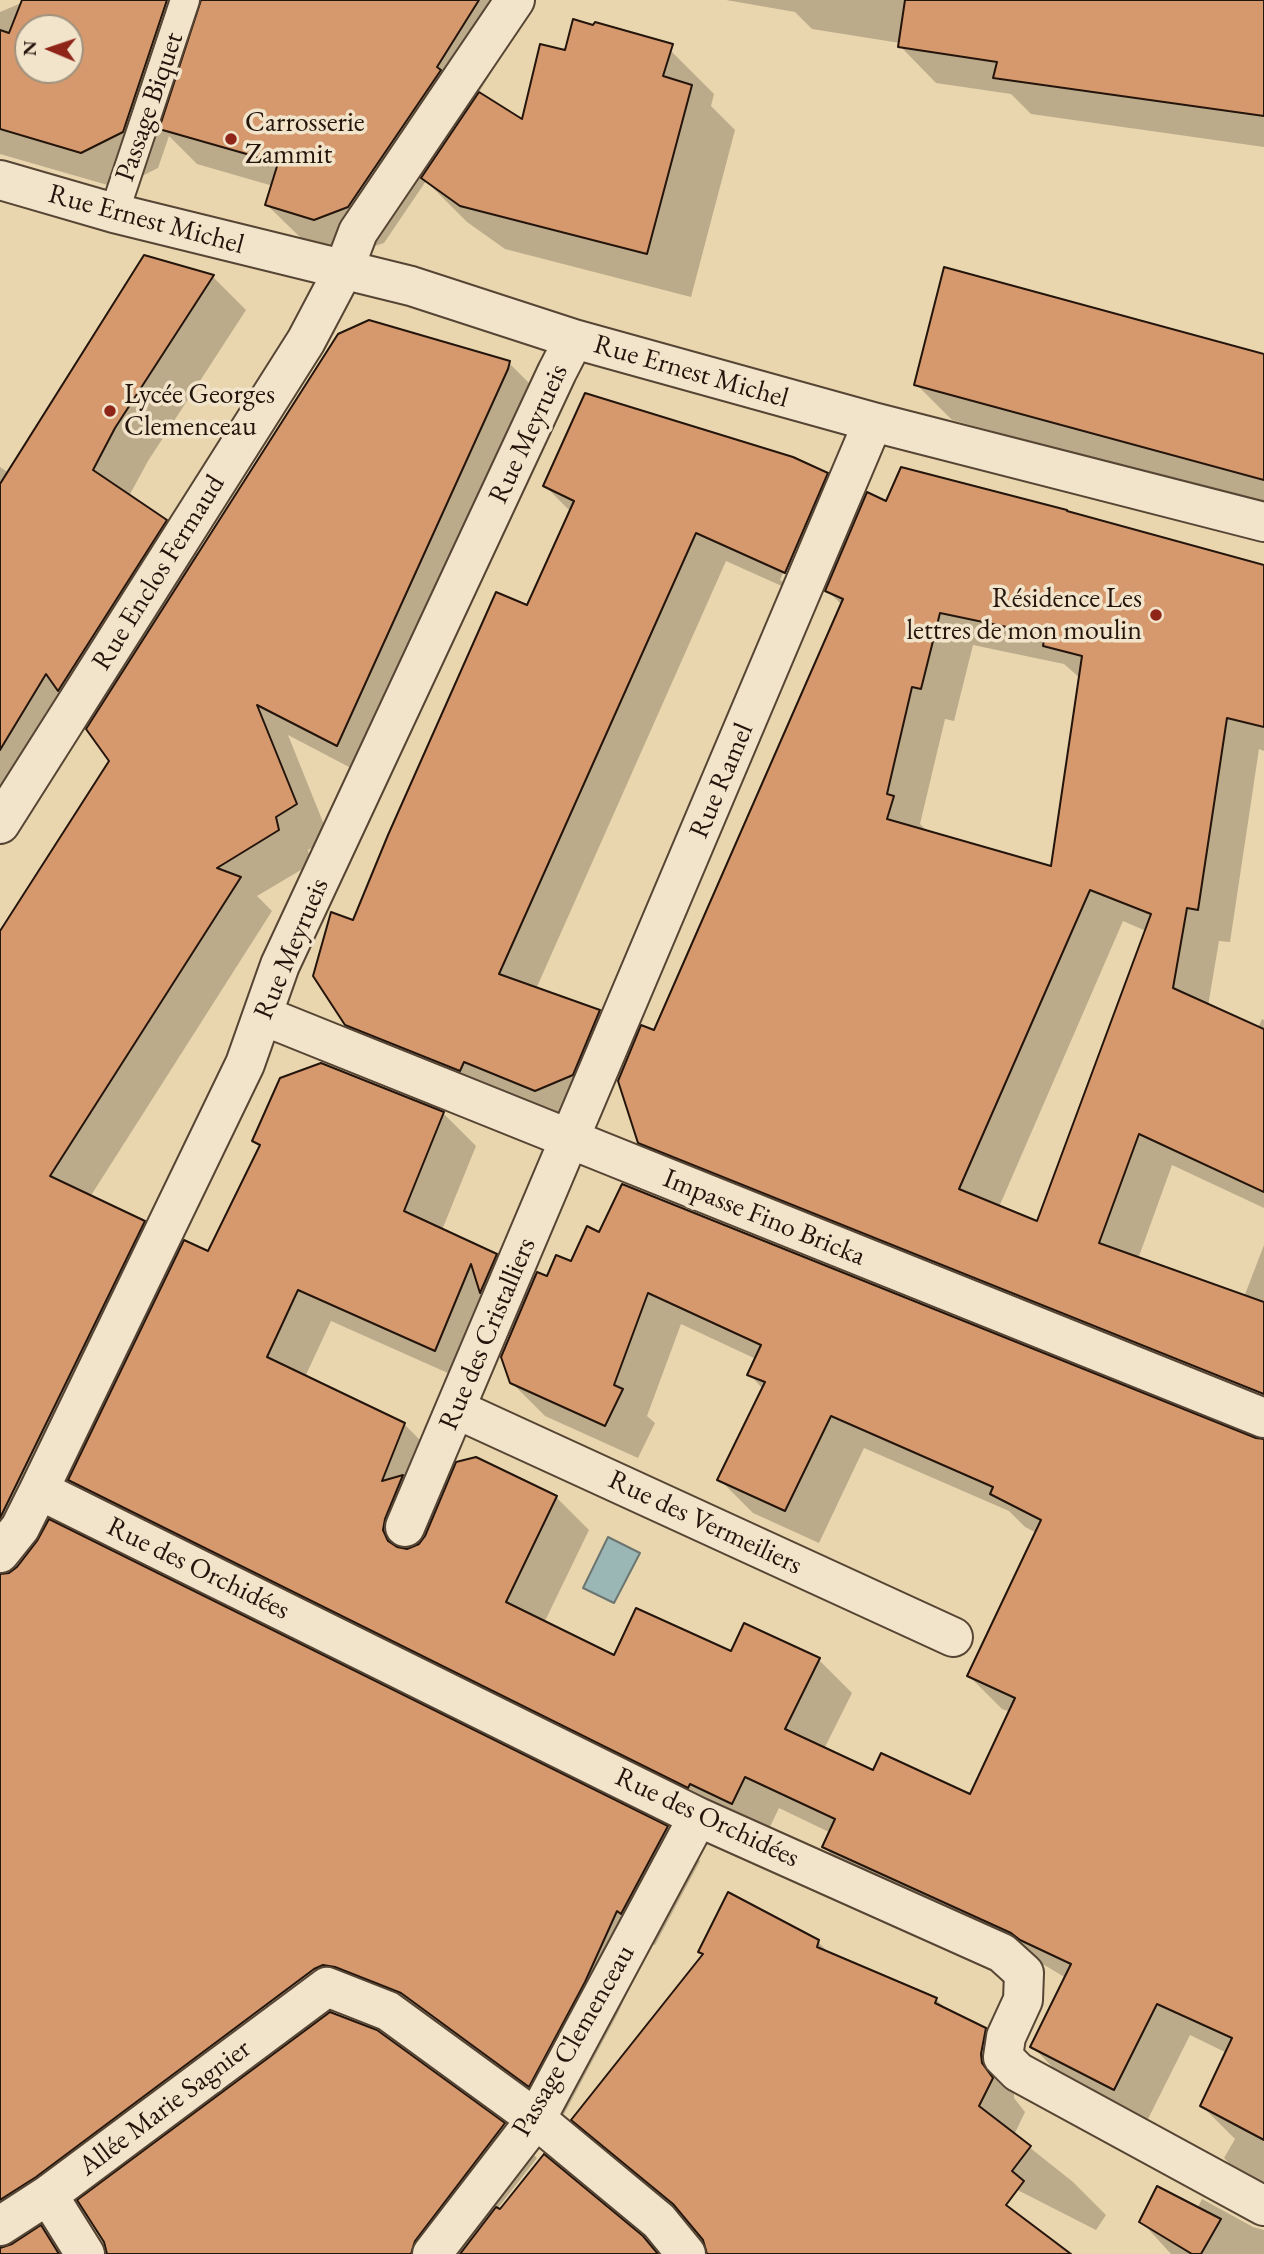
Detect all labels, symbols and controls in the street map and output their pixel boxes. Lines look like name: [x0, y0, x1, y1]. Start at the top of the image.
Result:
north arrow: [14, 14, 84, 84]
street label: Passage Biquet: [109, 28, 191, 186]
text: N: [17, 40, 42, 56]
place label: Carrosserie Zammit: [245, 106, 365, 172]
marker: Carrosserie Zammit: [223, 131, 239, 147]
street label: Rue Ernest Michel: [45, 178, 247, 262]
street label: Rue Ernest Michel: [590, 328, 792, 416]
street label: Rue Meyrueis: [482, 359, 576, 509]
place label: Lycée Georges Clemenceau: [124, 378, 275, 444]
marker: Lycée Georges Clemenceau: [102, 403, 118, 419]
street label: Rue Enclos Fermaud: [85, 469, 233, 677]
place label: Résidence Les lettres de mon moulin: [906, 582, 1142, 648]
marker: Résidence Les lettres de mon moulin: [1148, 607, 1164, 623]
street label: Rue Ramel: [683, 718, 761, 844]
street label: Rue Meyrueis: [247, 873, 337, 1025]
street label: Impasse Fino Bricka: [658, 1162, 870, 1274]
street label: Rue des Cristalliers: [432, 1233, 544, 1435]
street label: Rue des Vermeiliers: [603, 1463, 807, 1583]
street label: Rue des Orchidées: [101, 1510, 295, 1628]
street label: Rue des Orchidées: [610, 1761, 804, 1875]
street label: Passage Clemenceau: [505, 1939, 643, 2143]
street label: Allée Marie Sagnier: [72, 2032, 258, 2184]

